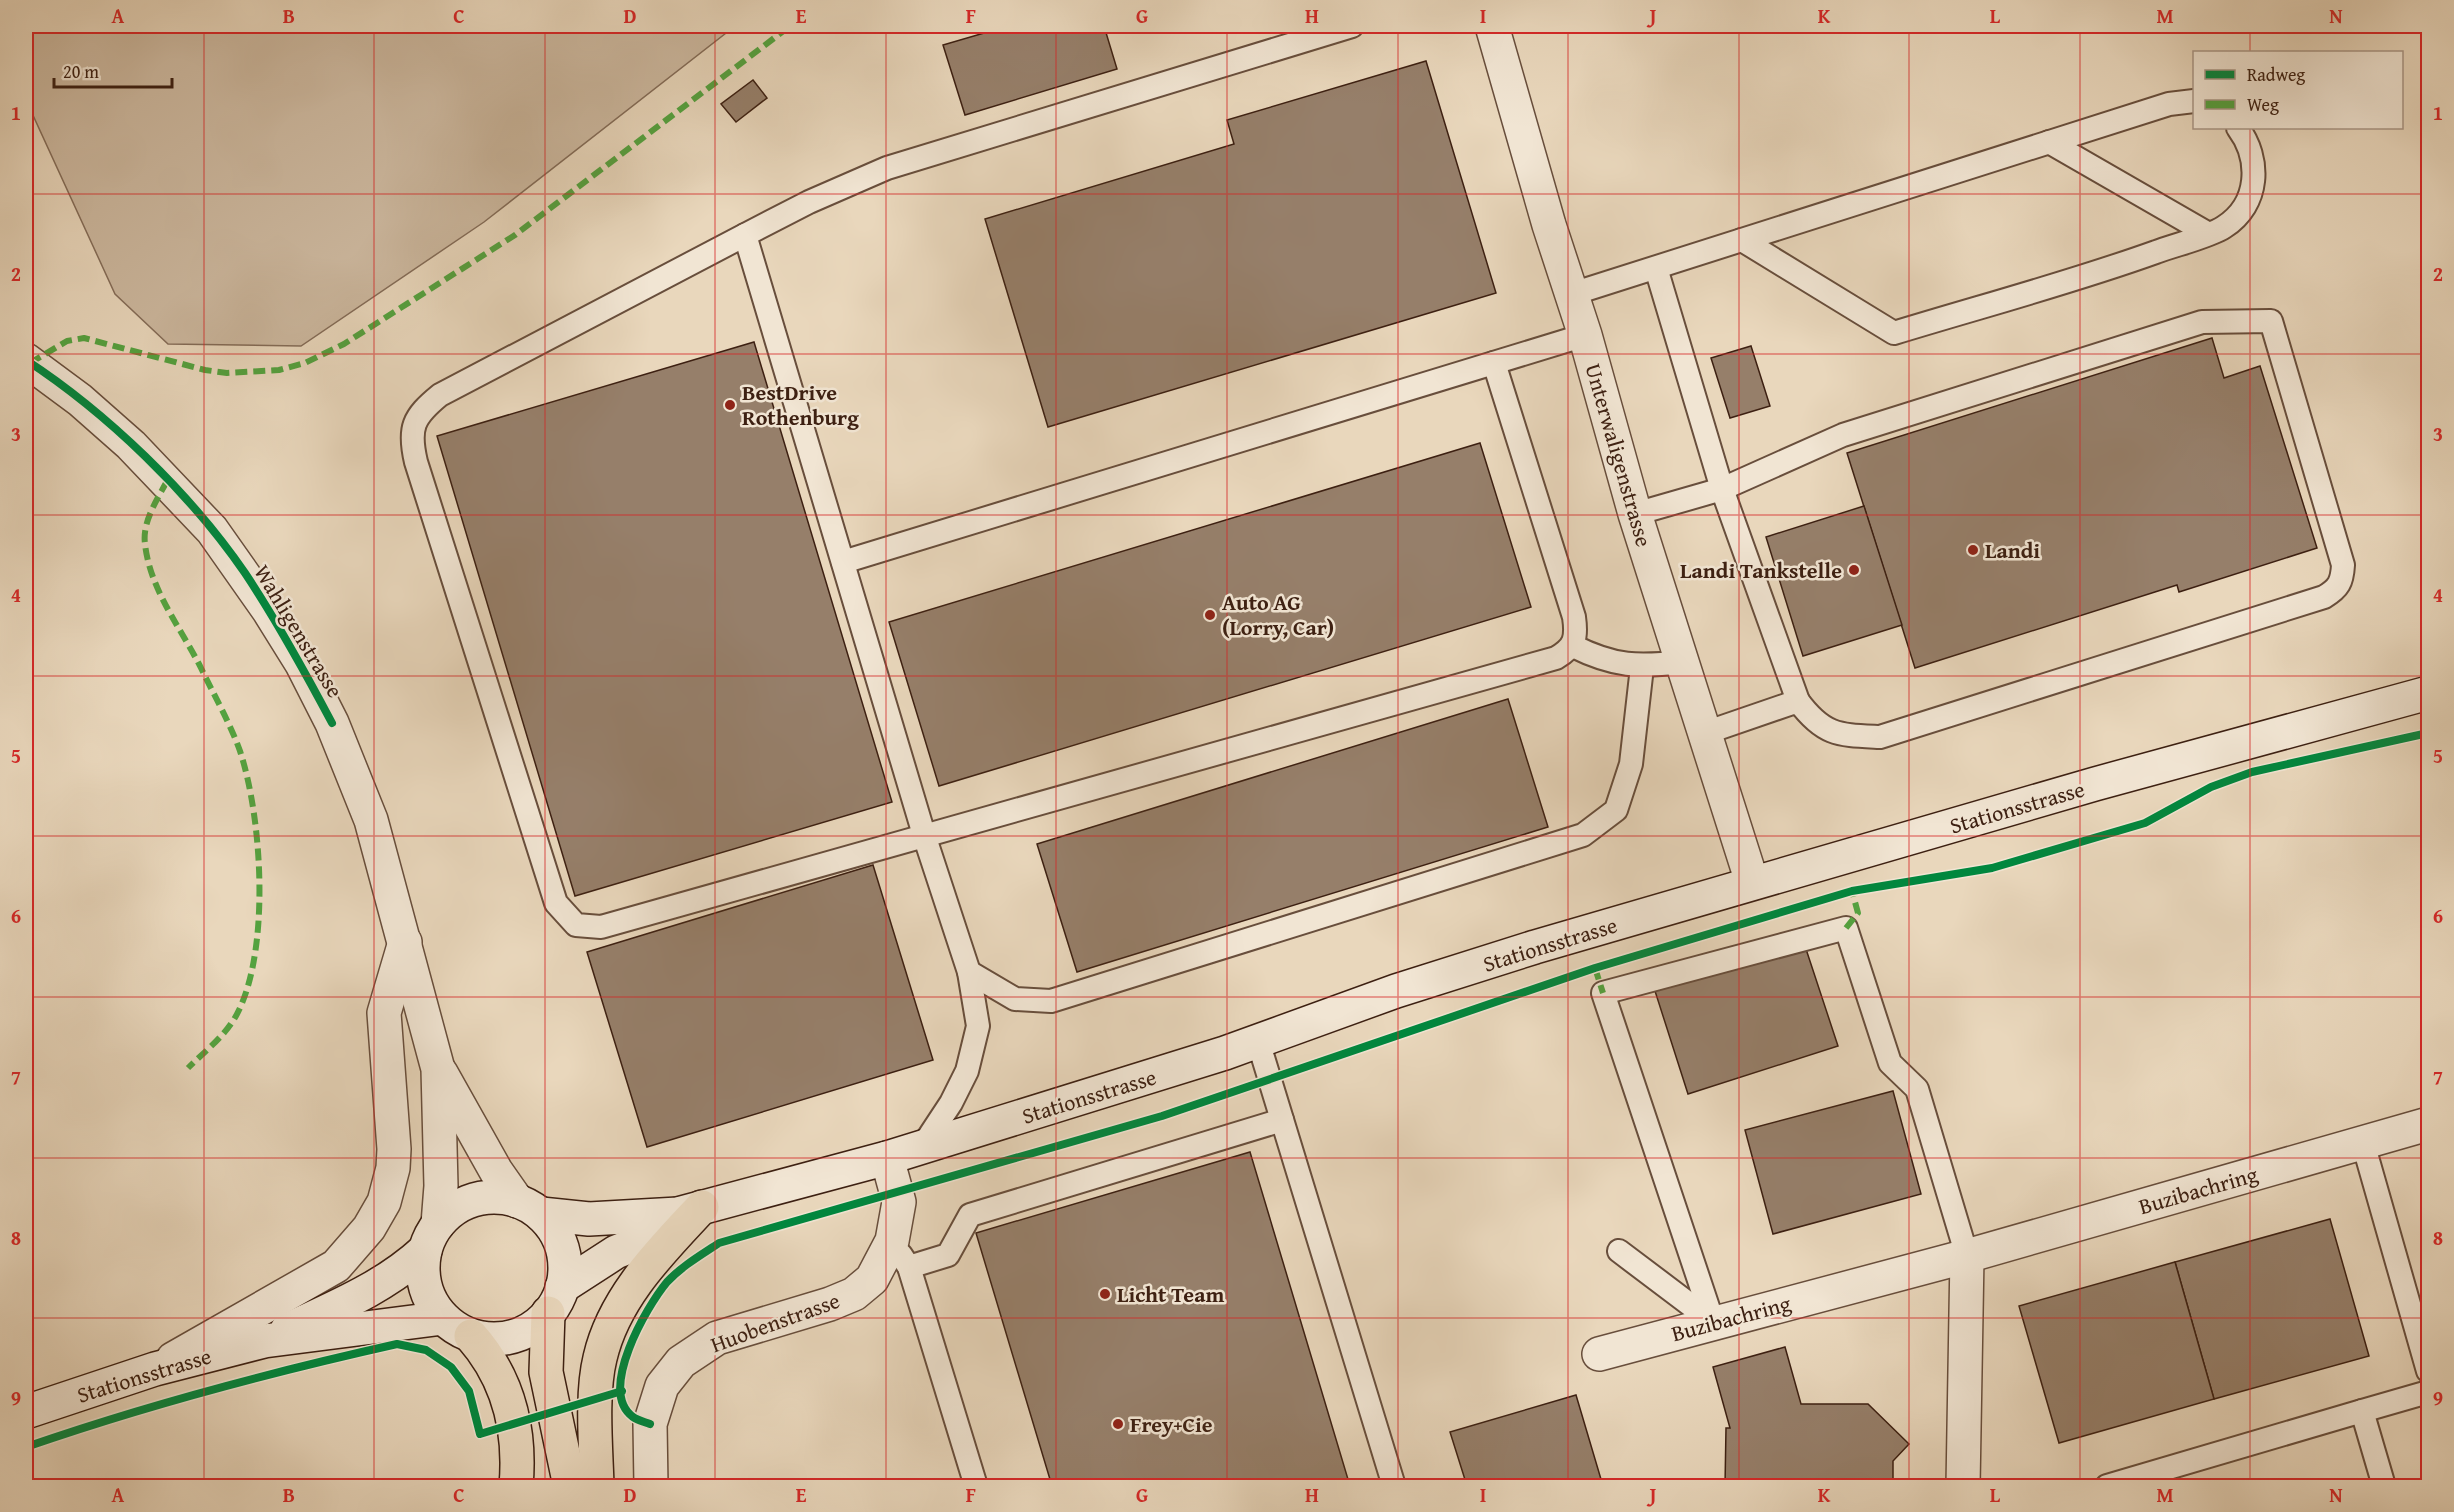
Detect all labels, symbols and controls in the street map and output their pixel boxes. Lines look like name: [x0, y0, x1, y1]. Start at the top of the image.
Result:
text: A: [112, 1, 125, 30]
text: B: [283, 1, 295, 30]
text: C: [453, 1, 465, 30]
text: D: [623, 1, 637, 30]
text: E: [796, 1, 807, 30]
text: F: [966, 1, 976, 30]
text: G: [1136, 1, 1148, 30]
text: H: [1305, 1, 1319, 30]
text: I: [1480, 1, 1486, 30]
text: J: [1647, 1, 1657, 30]
text: K: [1818, 1, 1831, 30]
text: L: [1990, 1, 2001, 30]
text: M: [2156, 1, 2174, 30]
text: N: [2329, 1, 2343, 30]
scale bar: [54, 51, 172, 89]
legend: [2193, 51, 2403, 129]
text: 20 m: [63, 58, 99, 85]
text: Radweg: [2247, 61, 2305, 88]
text: Weg: [2247, 91, 2279, 118]
text: 1: [11, 98, 21, 127]
text: 1: [2433, 98, 2443, 127]
text: 2: [11, 259, 21, 288]
text: 2: [2433, 259, 2443, 288]
street label: Unterwaligenstrasse: [1578, 360, 1660, 550]
place label: BestDrive Rothenburg: [742, 376, 859, 433]
marker: BestDrive Rothenburg: [723, 398, 737, 412]
text: 3: [11, 419, 21, 448]
text: 3: [2433, 419, 2443, 448]
place label: Landi: [1985, 534, 2040, 566]
marker: Landi: [1966, 543, 1980, 557]
place label: Landi Tankstelle: [1680, 554, 1842, 586]
street label: Wahligenstrasse: [247, 558, 351, 704]
marker: Landi Tankstelle: [1847, 563, 1861, 577]
text: 4: [11, 580, 21, 609]
text: 4: [2433, 580, 2443, 609]
place label: Auto AG (Lorry, Car): [1222, 586, 1334, 643]
marker: Auto AG (Lorry, Car): [1203, 608, 1217, 622]
text: 5: [11, 741, 21, 770]
text: 5: [2433, 741, 2443, 770]
street label: Stationsstrasse: [1946, 773, 2088, 841]
text: 6: [11, 901, 21, 930]
text: 6: [2433, 901, 2443, 930]
street label: Stationsstrasse: [1479, 908, 1621, 980]
street label: Stationsstrasse: [1018, 1060, 1160, 1132]
text: 7: [11, 1062, 21, 1091]
text: 7: [2433, 1062, 2443, 1091]
street label: Buzibachring: [2135, 1158, 2261, 1222]
text: 8: [11, 1223, 21, 1252]
text: 8: [2433, 1223, 2443, 1252]
place label: Licht Team: [1117, 1278, 1224, 1310]
street label: Huobenstrasse: [706, 1284, 844, 1360]
marker: Licht Team: [1098, 1287, 1112, 1301]
street label: Buzibachring: [1668, 1287, 1794, 1349]
street label: Stationsstrasse: [73, 1339, 215, 1411]
text: 9: [11, 1383, 21, 1412]
text: 9: [2433, 1383, 2443, 1412]
place label: Frey+Cie: [1130, 1408, 1213, 1440]
marker: Frey+Cie: [1111, 1417, 1125, 1431]
text: A: [112, 1480, 125, 1509]
text: B: [283, 1480, 295, 1509]
text: C: [453, 1480, 465, 1509]
text: D: [623, 1480, 637, 1509]
text: E: [796, 1480, 807, 1509]
text: F: [966, 1480, 976, 1509]
text: G: [1136, 1480, 1148, 1509]
text: H: [1305, 1480, 1319, 1509]
text: I: [1480, 1480, 1486, 1509]
text: J: [1647, 1480, 1657, 1509]
text: K: [1818, 1480, 1831, 1509]
text: L: [1990, 1480, 2001, 1509]
text: M: [2156, 1480, 2174, 1509]
text: N: [2329, 1480, 2343, 1509]

